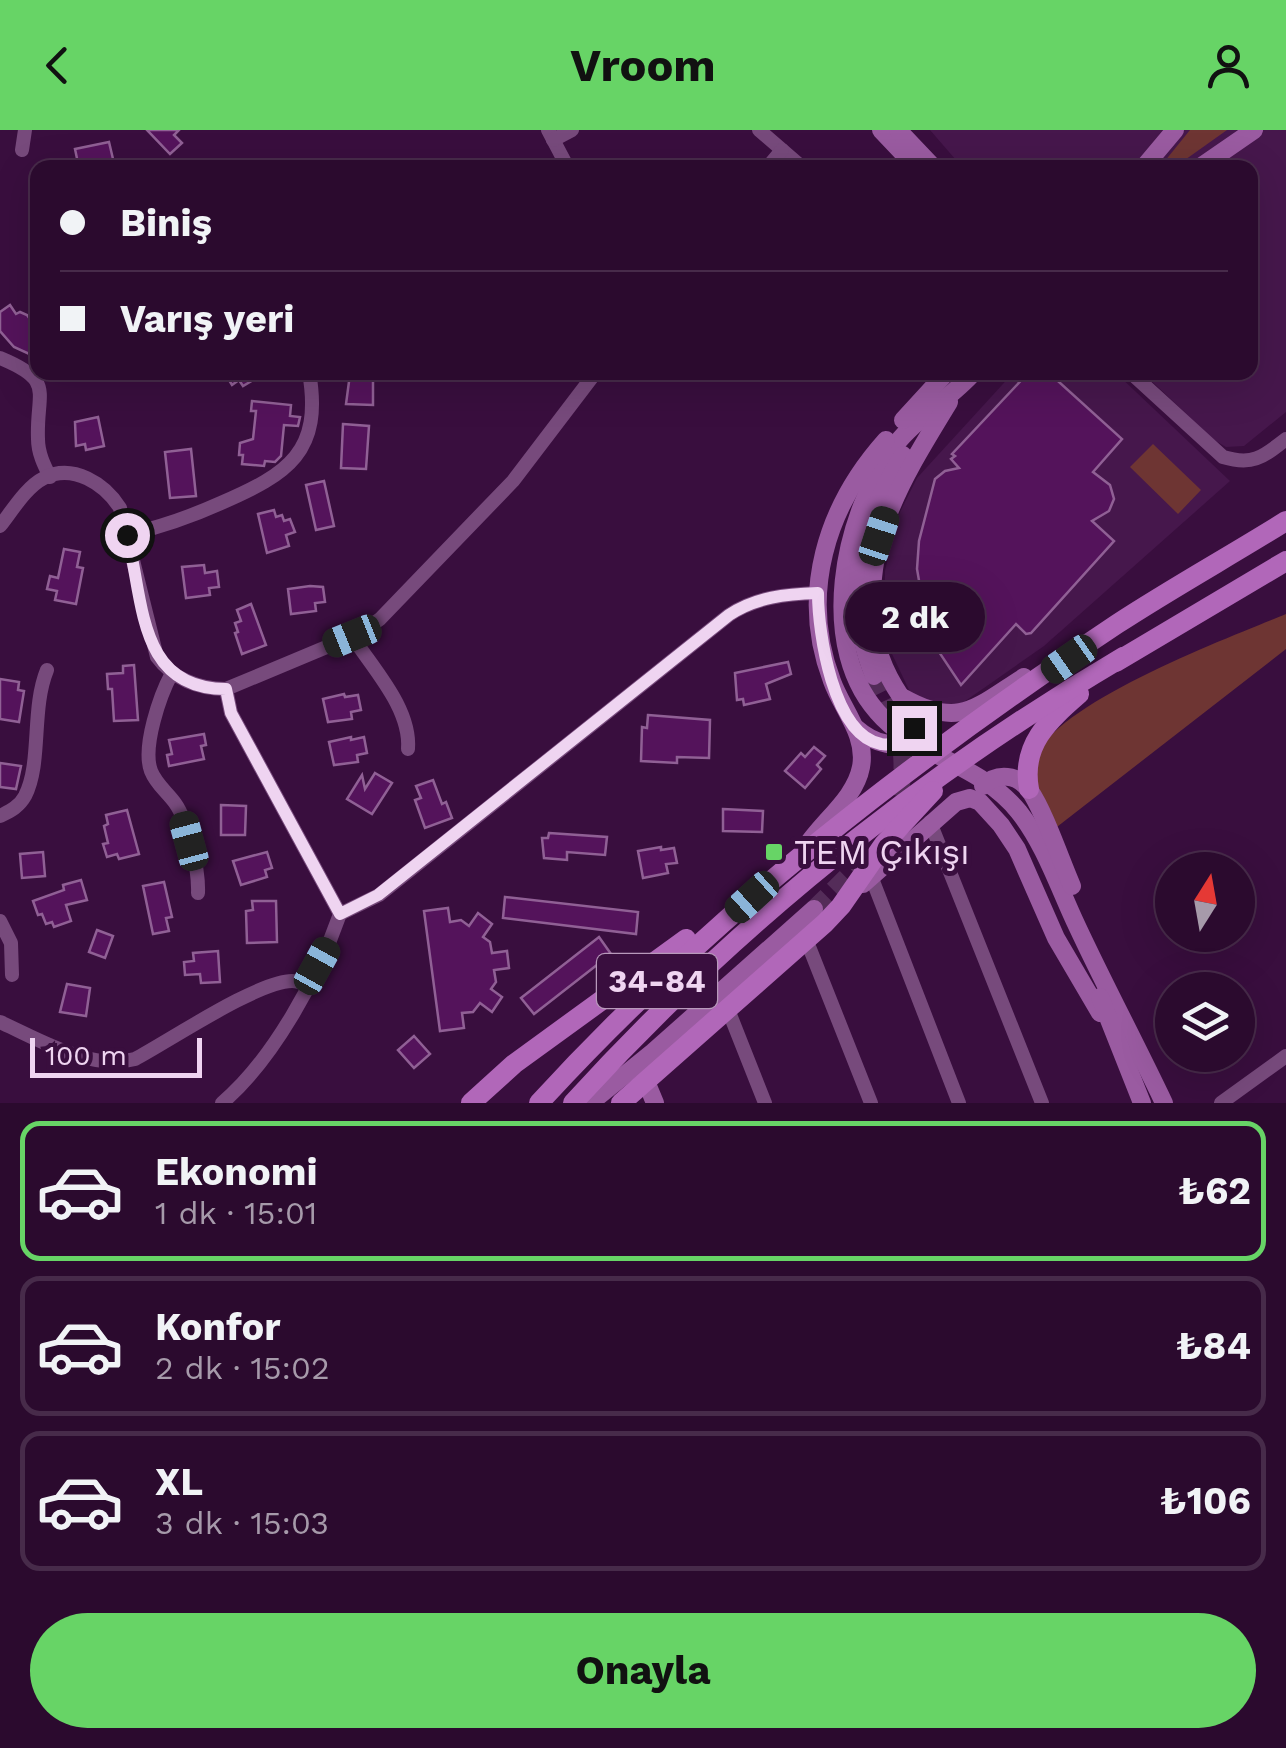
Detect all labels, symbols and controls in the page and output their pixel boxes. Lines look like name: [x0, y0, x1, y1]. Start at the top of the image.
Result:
icon: back: [30, 38, 85, 93]
icon: person: [1201, 38, 1256, 93]
text: Vroom: [570, 39, 716, 92]
text: Biniş: [120, 201, 212, 245]
text: Varış yeri: [120, 297, 294, 341]
car: [855, 503, 903, 569]
route start: [105, 513, 150, 558]
callout: 2 dk: [844, 583, 984, 653]
text: 2 dk: [881, 598, 949, 636]
car: [319, 611, 385, 661]
car: [1036, 630, 1102, 688]
route end: [892, 706, 937, 751]
car: [167, 808, 211, 874]
place label: TEM Çıkışı: [794, 831, 970, 873]
marker: TEM Çıkışı: [763, 841, 785, 863]
north arrow: [1155, 852, 1255, 952]
map controls: [1155, 852, 1255, 1072]
car: [720, 866, 784, 928]
car: [289, 932, 345, 1000]
road number: 34-84: [597, 954, 717, 1008]
button: layers: [1155, 972, 1255, 1072]
scale bar: [30, 1033, 202, 1078]
text: 100 m: [45, 1039, 127, 1072]
icon: car: [35, 1146, 125, 1236]
text: Ekonomi: [155, 1150, 318, 1194]
text: ₺62: [1178, 1169, 1251, 1213]
text: 1 dk · 15:01: [155, 1194, 317, 1232]
icon: car: [35, 1301, 125, 1391]
text: Konfor: [155, 1305, 281, 1349]
text: ₺84: [1176, 1324, 1251, 1368]
text: 2 dk · 15:02: [155, 1349, 330, 1387]
icon: car: [35, 1456, 125, 1546]
text: XL: [155, 1460, 203, 1504]
text: ₺106: [1160, 1479, 1251, 1523]
text: 3 dk · 15:03: [155, 1504, 329, 1542]
button: Onayla: [30, 1613, 1256, 1728]

